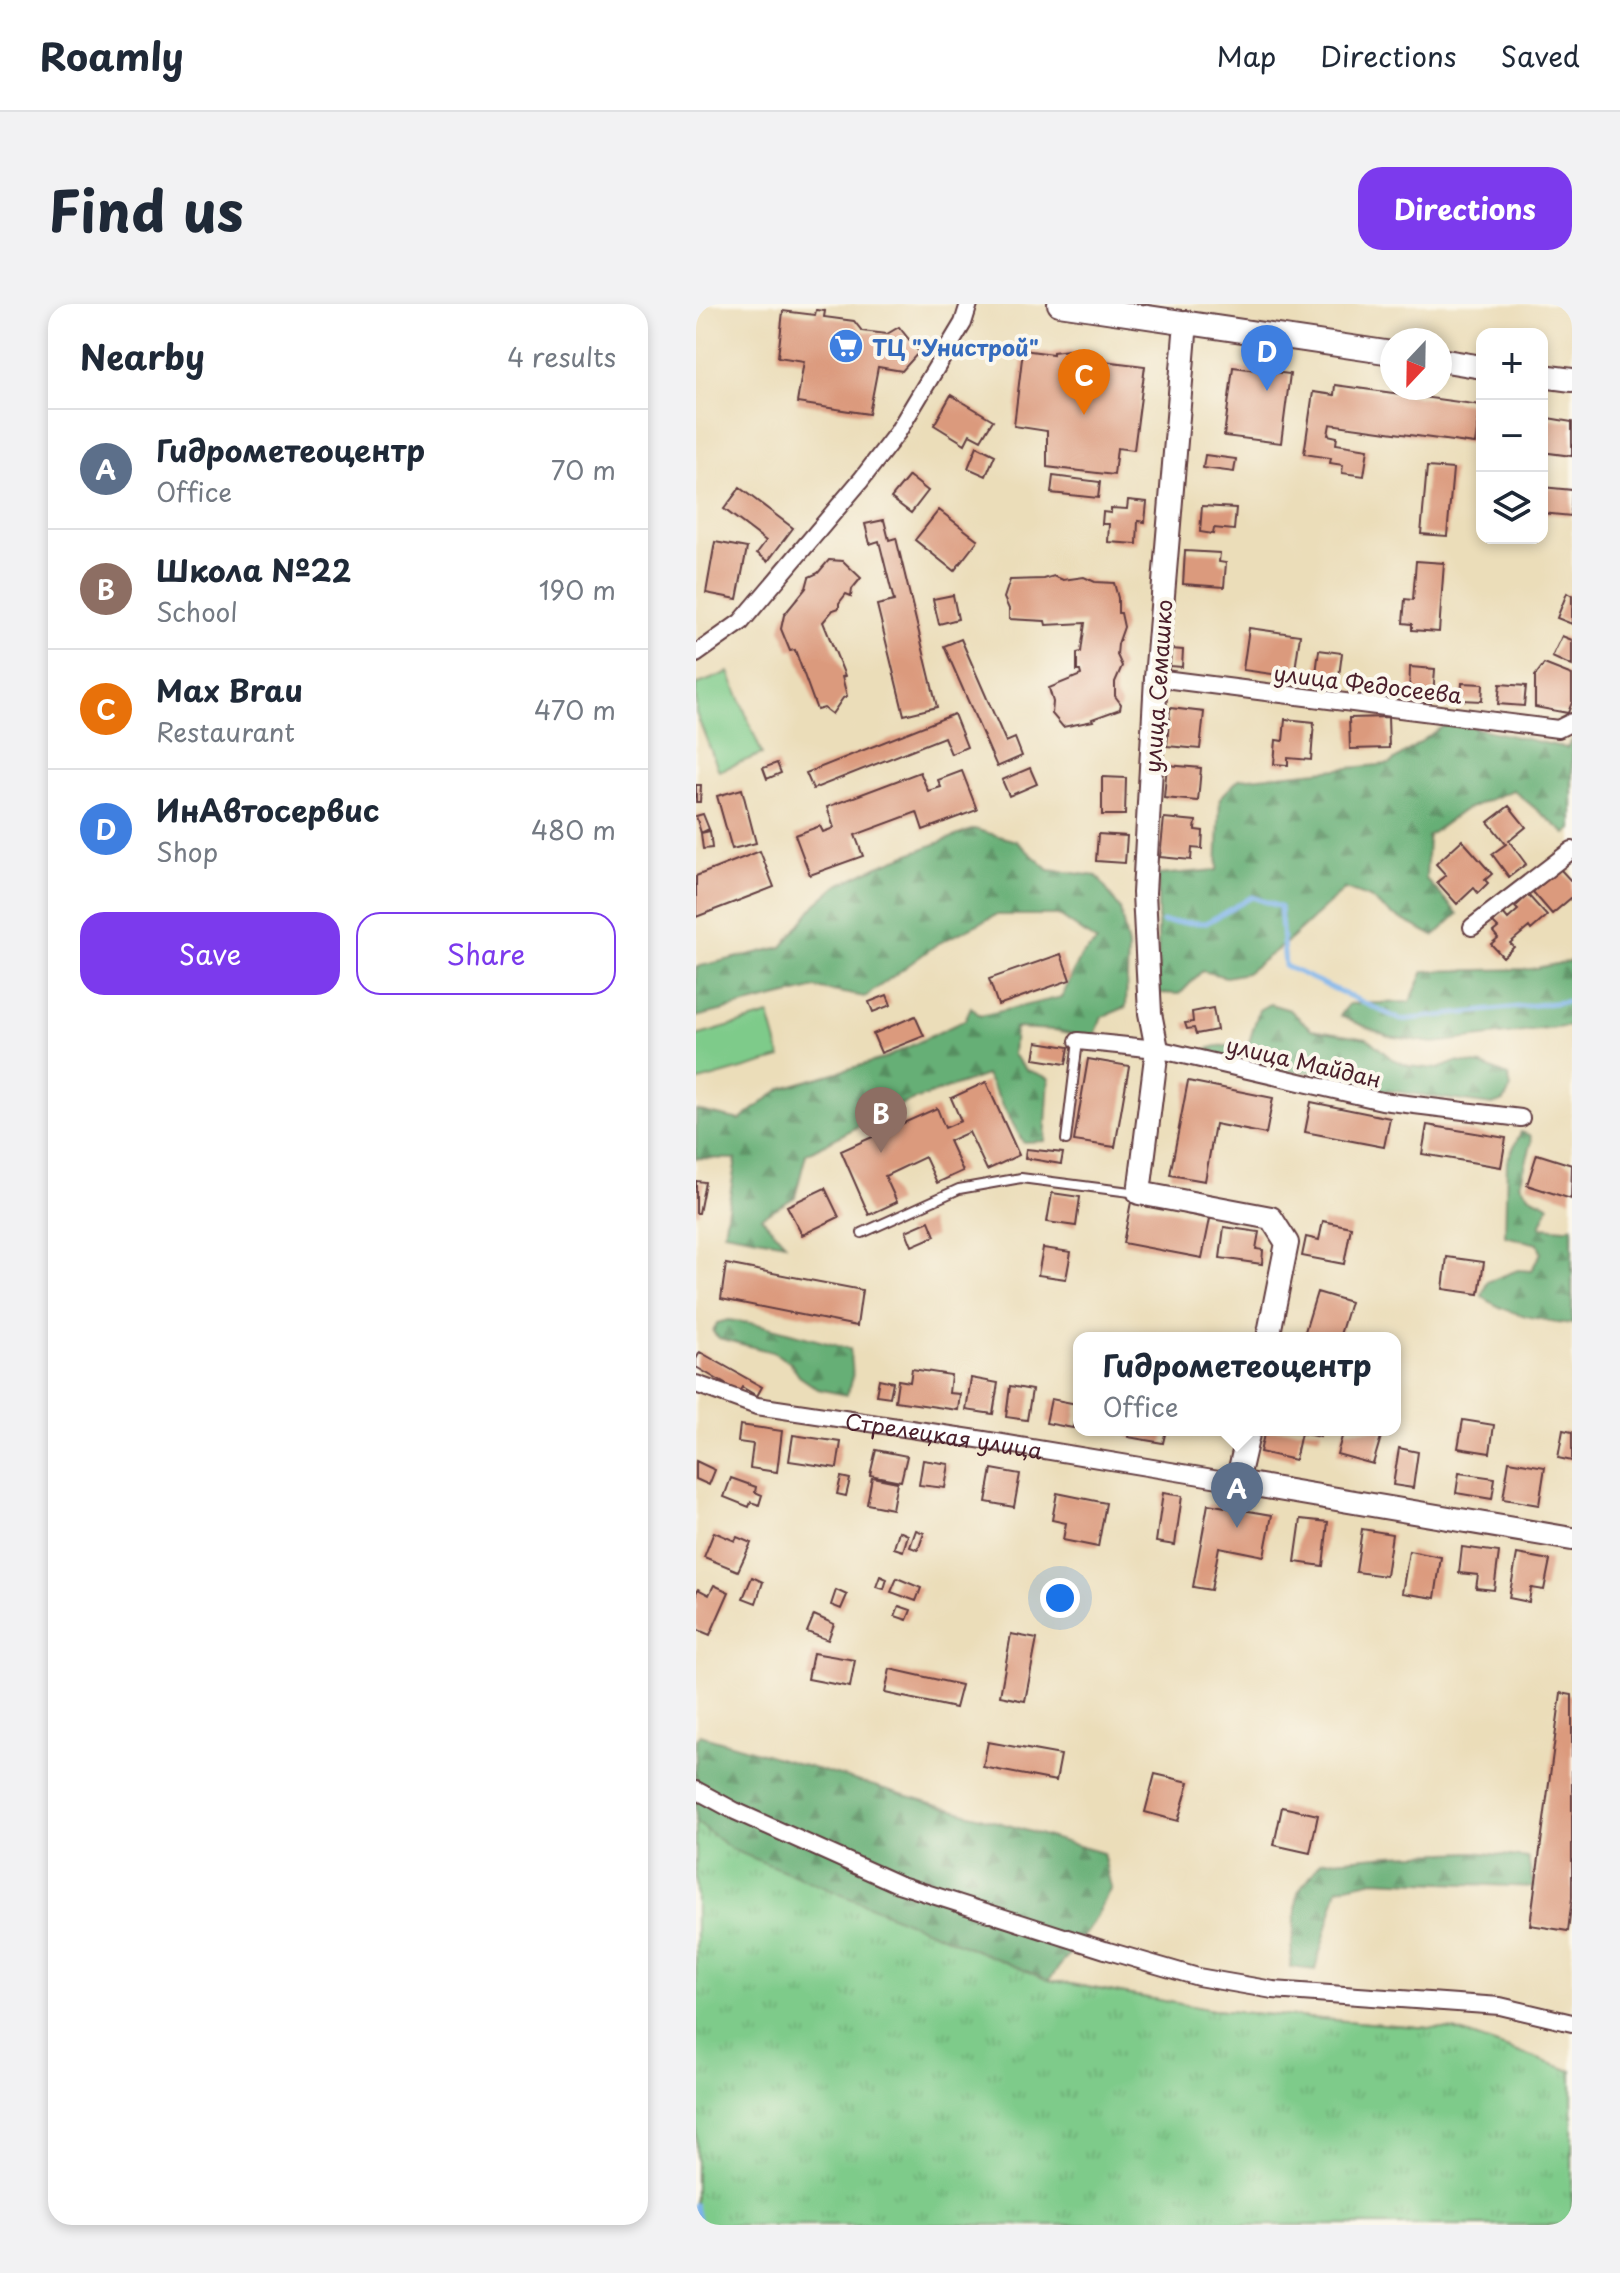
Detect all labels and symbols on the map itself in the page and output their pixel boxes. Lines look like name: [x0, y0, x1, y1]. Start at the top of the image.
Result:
pin: D: [1241, 325, 1293, 391]
supermarket icon: ТЦ "Унистрой": [827, 327, 865, 365]
north arrow: [1380, 328, 1452, 400]
place label: ТЦ "Унистрой": [872, 330, 1039, 363]
pin: C: [1058, 349, 1110, 415]
street label: улица Семашко: [1134, 598, 1180, 774]
street label: улица Федосеева: [1272, 655, 1464, 711]
street label: улица Майдан: [1223, 1027, 1385, 1095]
pin: B: [855, 1087, 907, 1153]
street label: Стрелецкая улица: [843, 1403, 1045, 1466]
pin: A: [1211, 1462, 1263, 1528]
your location: [1040, 1578, 1080, 1618]

